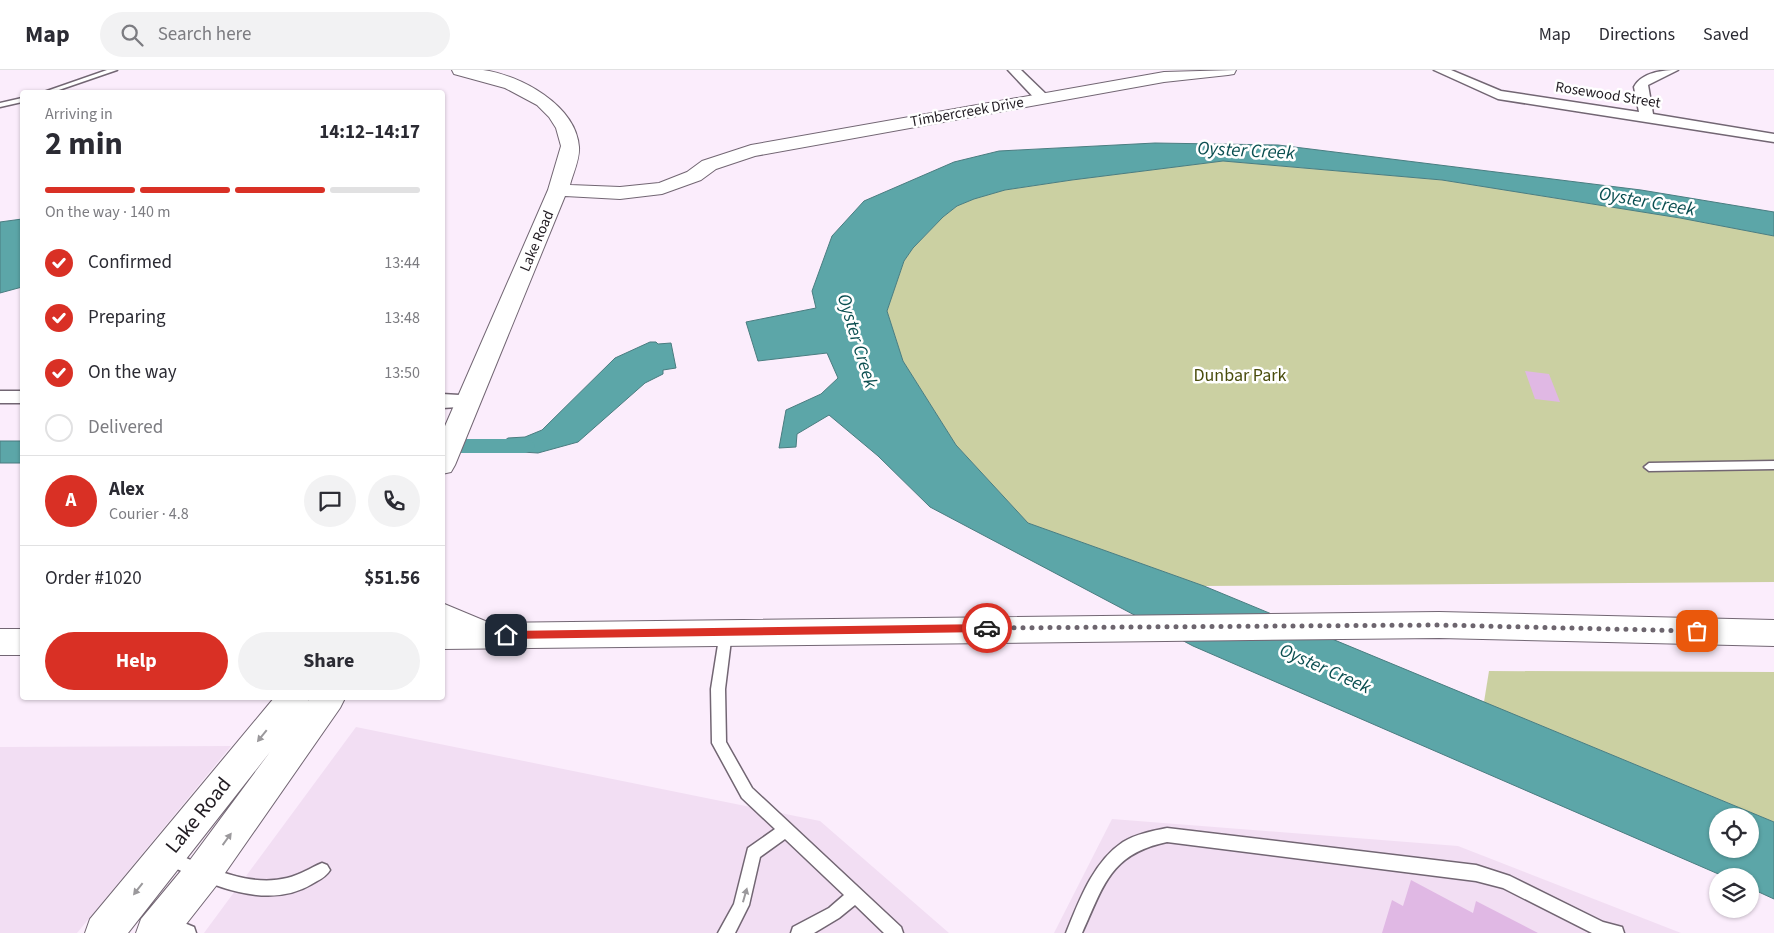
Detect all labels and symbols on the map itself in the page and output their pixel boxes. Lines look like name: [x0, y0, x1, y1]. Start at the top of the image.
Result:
street label: Rosewood Street: [1554, 76, 1662, 114]
street label: Timbercreek Drive: [909, 92, 1025, 132]
water label: Oyster Creek: [1197, 135, 1296, 167]
water label: Oyster Creek: [1597, 180, 1698, 224]
street label: Lake Road: [515, 207, 559, 275]
water label: Oyster Creek: [830, 290, 884, 393]
park label: Dunbar Park: [1194, 363, 1287, 388]
courier: [962, 603, 1012, 653]
pin: [1676, 610, 1718, 652]
pin: [485, 614, 527, 656]
water label: Oyster Creek: [1275, 637, 1376, 702]
one-way arrow: [257, 729, 268, 742]
street label: Lake Road: [158, 770, 238, 860]
one-way arrow: [222, 832, 232, 846]
one-way arrow: [133, 883, 144, 896]
one-way arrow: [741, 887, 749, 902]

